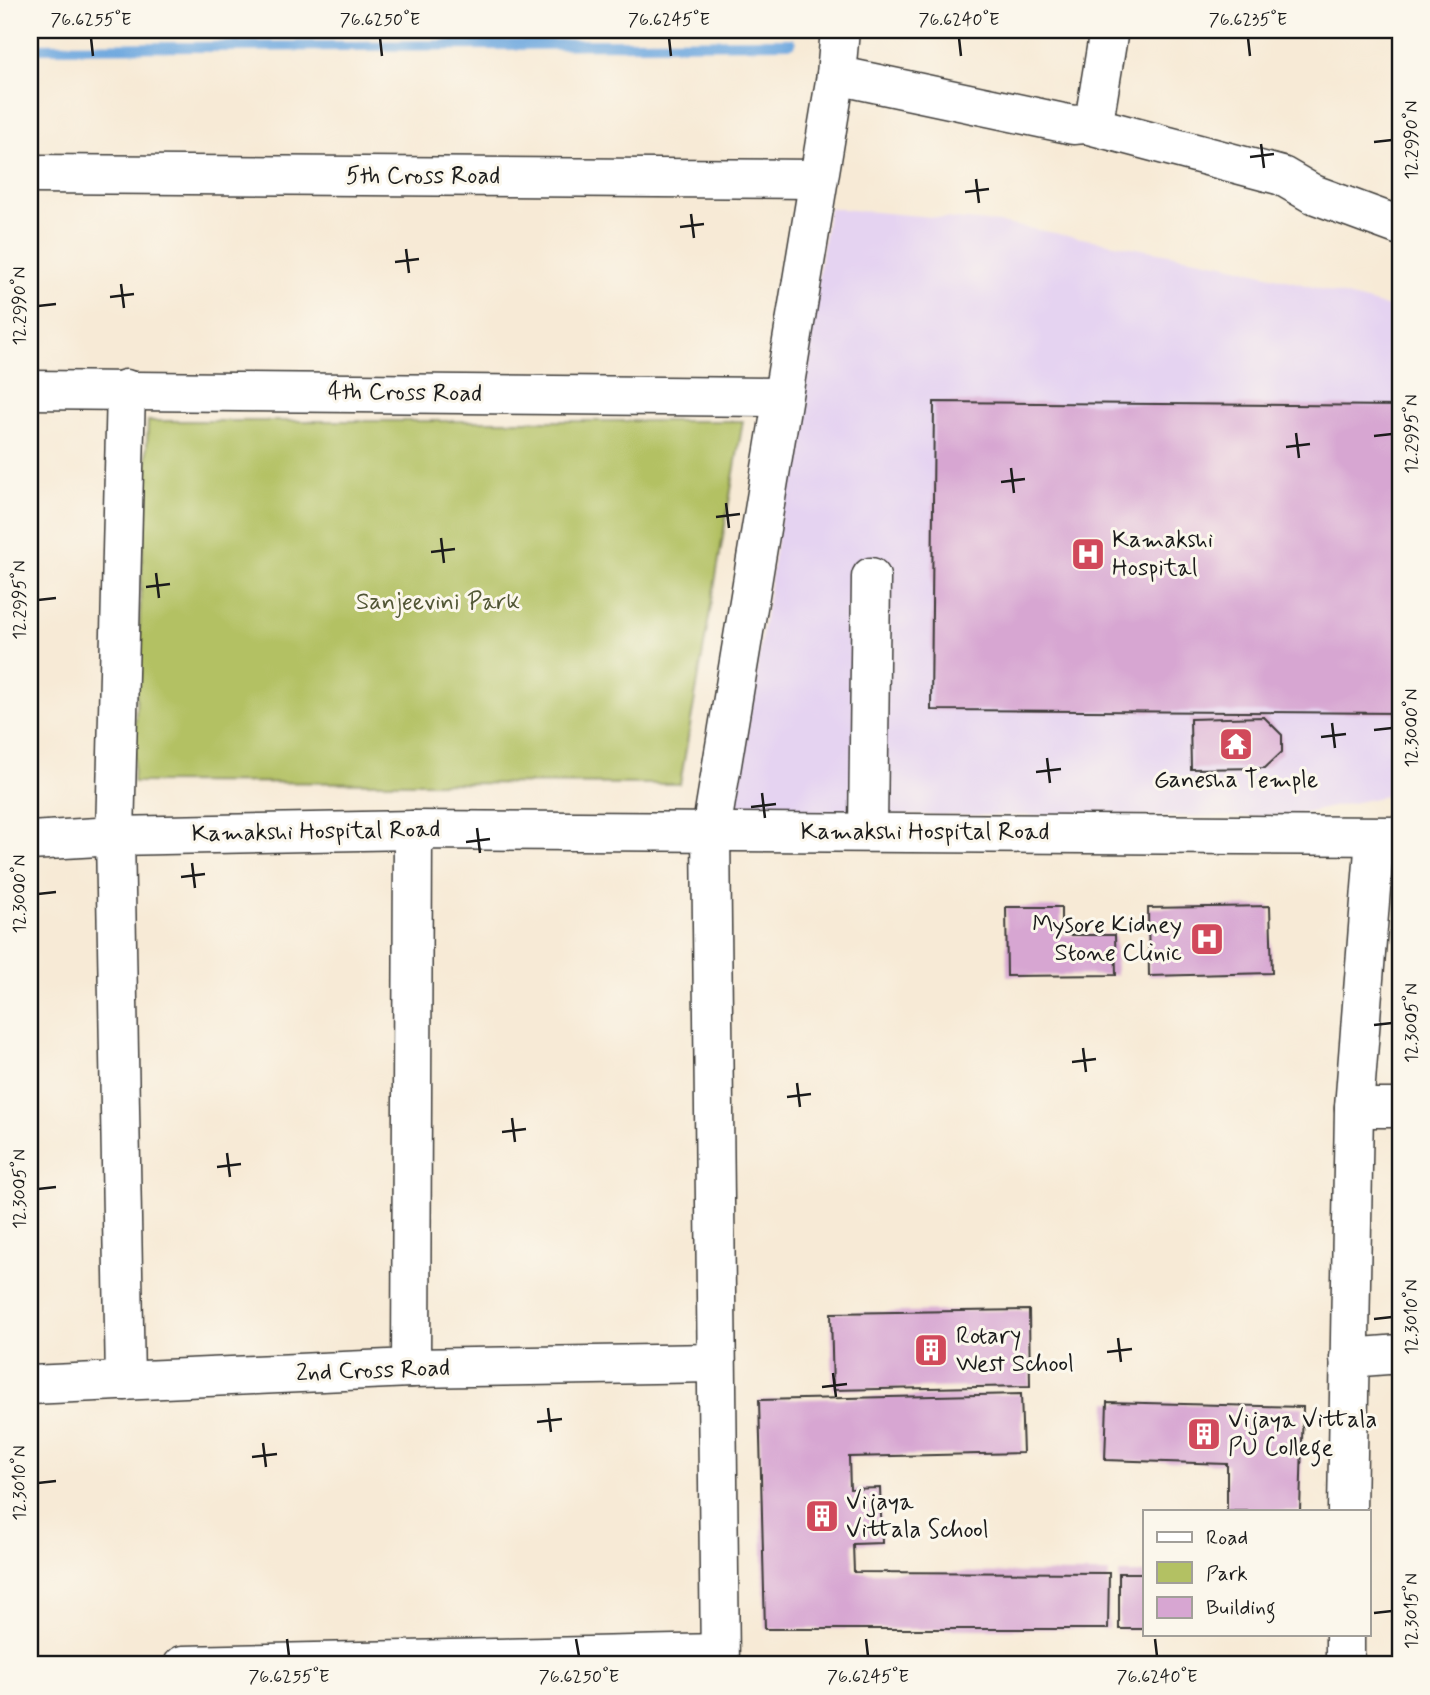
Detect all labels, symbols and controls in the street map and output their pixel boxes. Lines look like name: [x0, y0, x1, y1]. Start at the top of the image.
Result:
text: 76.6255°E: [50, 8, 132, 32]
text: 76.6250°E: [340, 8, 420, 32]
text: 76.6245°E: [628, 8, 710, 32]
text: 76.6240°E: [918, 8, 1000, 32]
text: 76.6235°E: [1209, 8, 1287, 32]
text: 12.2990°N: [1400, 101, 1424, 179]
street label: 5th Cross Road: [346, 161, 500, 192]
text: 12.2990°N: [8, 267, 32, 345]
street label: 4th Cross Road: [328, 376, 482, 410]
text: 12.2995°N: [1400, 394, 1424, 474]
place label: Kamakshi Hospital: [1112, 525, 1213, 584]
hospital icon: Kamakshi Hospital: [1069, 535, 1107, 573]
text: 12.2995°N: [8, 560, 32, 640]
park label: Sanjeevini Park: [356, 587, 520, 618]
text: 12.3000°N: [1400, 688, 1424, 768]
temple icon: Ganesha Temple: [1217, 725, 1255, 763]
place label: Ganesha Temple: [1154, 765, 1318, 796]
street label: Kamakshi Hospital Road: [191, 814, 441, 850]
street label: Kamakshi Hospital Road: [801, 817, 1049, 848]
text: 12.3000°N: [8, 854, 32, 934]
place label: Mysore Kidney Stone Clinic: [1032, 910, 1182, 969]
hospital icon: Mysore Kidney Stone Clinic: [1188, 920, 1226, 958]
text: 12.3005°N: [1400, 983, 1424, 1063]
text: 12.3005°N: [8, 1149, 32, 1229]
text: 12.3010°N: [1400, 1279, 1424, 1355]
place label: Rotary West School: [956, 1321, 1074, 1380]
building icon: Rotary West School: [912, 1331, 950, 1369]
street label: 2nd Cross Road: [295, 1353, 451, 1389]
place label: Vijaya Vittala PU College: [1228, 1405, 1377, 1467]
building icon: Vijaya Vittala PU College: [1185, 1415, 1223, 1453]
text: 12.3010°N: [8, 1445, 32, 1521]
place label: Vijaya Vittala School: [846, 1487, 989, 1546]
building icon: Vijaya Vittala School: [803, 1497, 841, 1535]
legend: [1143, 1510, 1370, 1636]
text: Road: [1206, 1524, 1248, 1552]
text: Park: [1206, 1560, 1248, 1588]
text: 12.3015°N: [1400, 1573, 1424, 1649]
text: Building: [1206, 1594, 1276, 1624]
text: 76.6255°E: [248, 1665, 330, 1689]
text: 76.6250°E: [539, 1665, 619, 1689]
text: 76.6245°E: [827, 1665, 909, 1689]
text: 76.6240°E: [1116, 1665, 1198, 1689]

